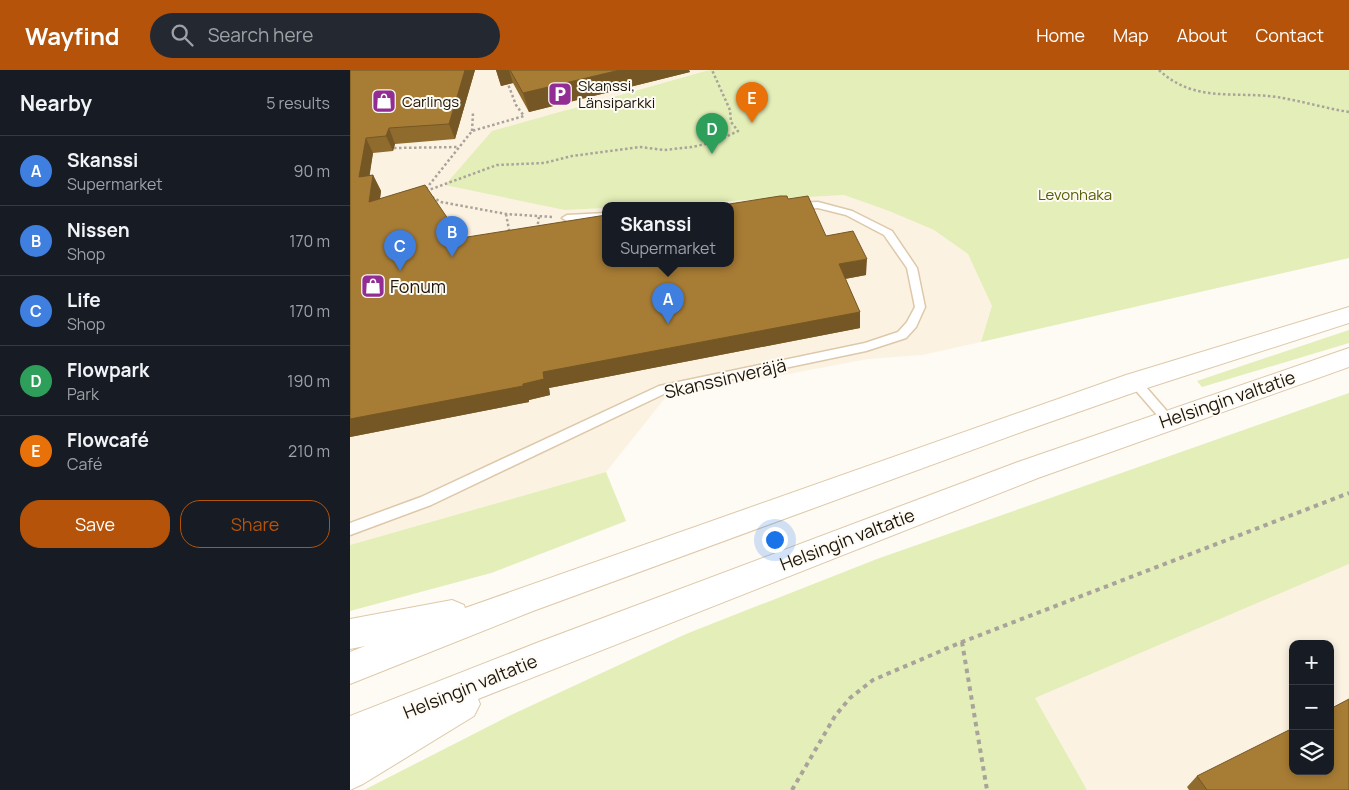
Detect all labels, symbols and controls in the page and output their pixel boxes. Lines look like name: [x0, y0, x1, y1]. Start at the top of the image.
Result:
search box: [150, 13, 500, 58]
text: Wayfind: [25, 19, 120, 52]
icon: search: [168, 21, 196, 49]
text: Search here: [208, 22, 313, 48]
text: Home: [1036, 23, 1085, 47]
text: Map: [1113, 23, 1149, 47]
text: About: [1177, 23, 1227, 47]
text: Contact: [1255, 23, 1324, 47]
place label: Skanssi, Länsiparkki: [578, 75, 655, 113]
parking icon: Skanssi, Länsiparkki: [547, 81, 573, 107]
pin: E: [736, 82, 768, 123]
shop icon: Carlings: [371, 88, 397, 114]
text: Nearby: [20, 89, 92, 117]
place label: Carlings: [402, 91, 459, 112]
text: 5 results: [266, 92, 330, 114]
pin: D: [696, 113, 728, 154]
text: Skanssi: [67, 147, 138, 173]
text: A: [31, 160, 41, 182]
text: 90 m: [294, 160, 330, 182]
text: Supermarket: [67, 173, 163, 195]
park label: Levonhaka: [1038, 184, 1112, 205]
popup: [602, 202, 734, 267]
text: Skanssi: [620, 211, 692, 237]
pin: B: [436, 216, 468, 257]
text: Nissen: [67, 217, 130, 243]
text: B: [31, 230, 41, 252]
text: 170 m: [289, 230, 330, 252]
pin: C: [384, 230, 416, 271]
text: Supermarket: [620, 237, 716, 259]
text: Shop: [67, 243, 105, 265]
shop icon: Fonum: [360, 273, 386, 299]
place label: Fonum: [390, 274, 446, 298]
pin: A: [652, 283, 684, 324]
text: Life: [67, 287, 101, 313]
text: C: [30, 300, 42, 322]
text: 170 m: [289, 300, 330, 322]
text: Shop: [67, 313, 105, 335]
street label: Skanssinveräjä: [662, 352, 788, 404]
text: Flowpark: [67, 357, 149, 383]
street label: Helsingin valtatie: [1156, 364, 1298, 434]
text: D: [30, 370, 42, 392]
text: 190 m: [287, 370, 330, 392]
text: Park: [67, 383, 99, 405]
text: Flowcafé: [67, 427, 149, 453]
text: E: [31, 440, 41, 462]
text: 210 m: [288, 440, 330, 462]
text: Café: [67, 453, 102, 475]
button: Save: [20, 500, 170, 548]
button: Share: [180, 500, 330, 548]
street label: Helsingin valtatie: [776, 502, 918, 576]
your location: [762, 527, 788, 553]
map controls: [1289, 640, 1334, 775]
button: +: [1289, 640, 1334, 685]
street label: Helsingin valtatie: [399, 648, 541, 724]
button: −: [1289, 685, 1334, 730]
button: layers: [1289, 730, 1334, 775]

